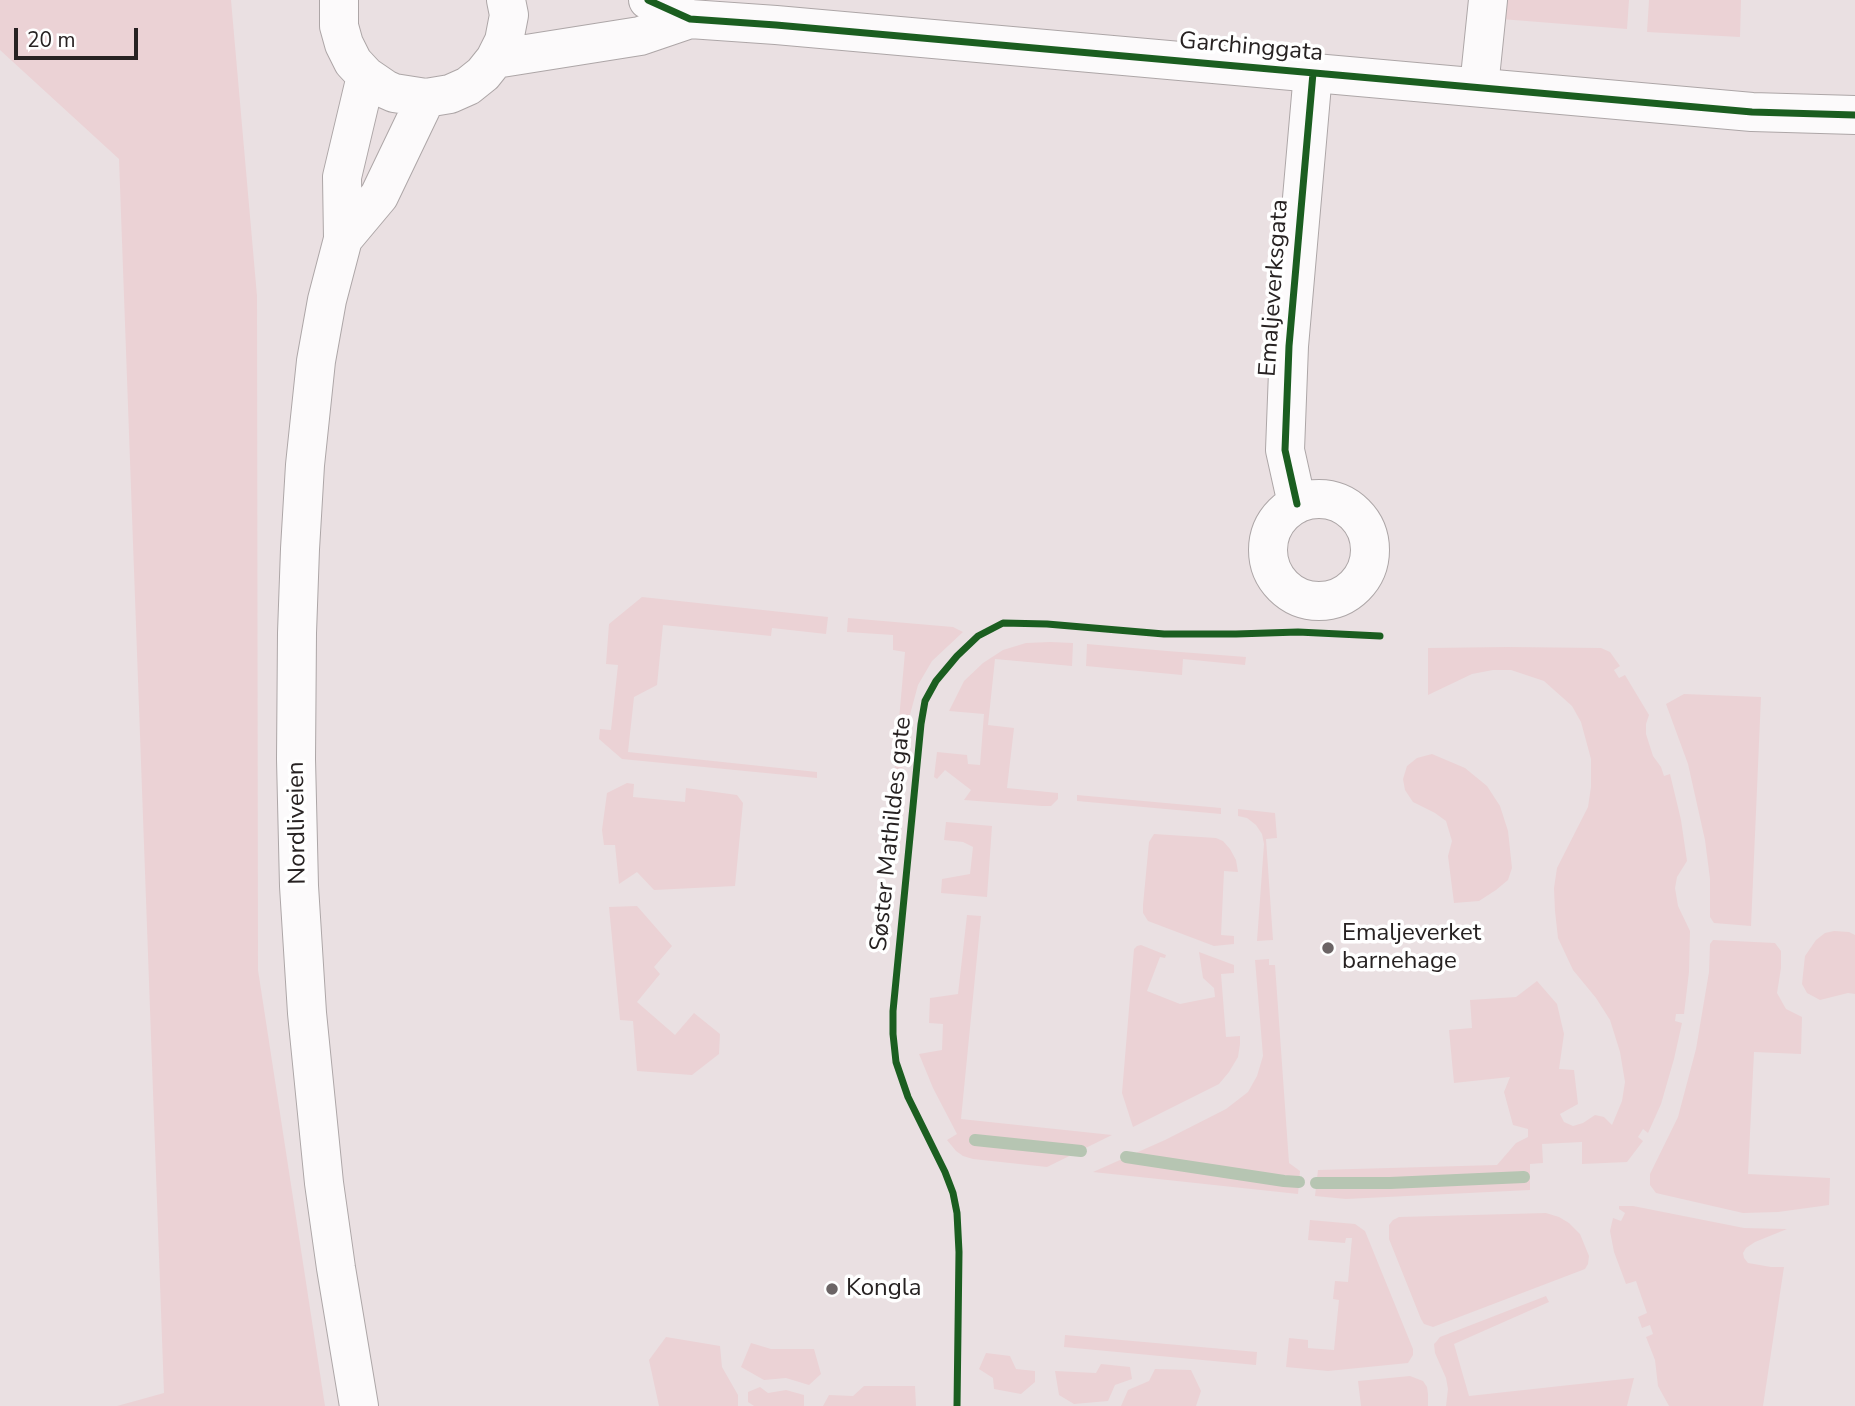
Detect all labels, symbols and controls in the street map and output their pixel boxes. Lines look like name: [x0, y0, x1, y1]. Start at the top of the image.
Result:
scale bar: [18, 14, 142, 58]
text: 20 m: [27, 26, 76, 54]
street label: Garchinggata: [1178, 27, 1324, 69]
street label: Emaljeverksgata: [1254, 199, 1296, 377]
street label: Søster Mathildes gate: [865, 715, 919, 953]
street label: Nordliveien: [283, 761, 313, 885]
place label: Emaljeverket barnehage: [1342, 920, 1481, 976]
marker: Emaljeverket barnehage: [1320, 940, 1336, 956]
place label: Kongla: [846, 1275, 922, 1303]
marker: Kongla: [824, 1281, 840, 1297]

